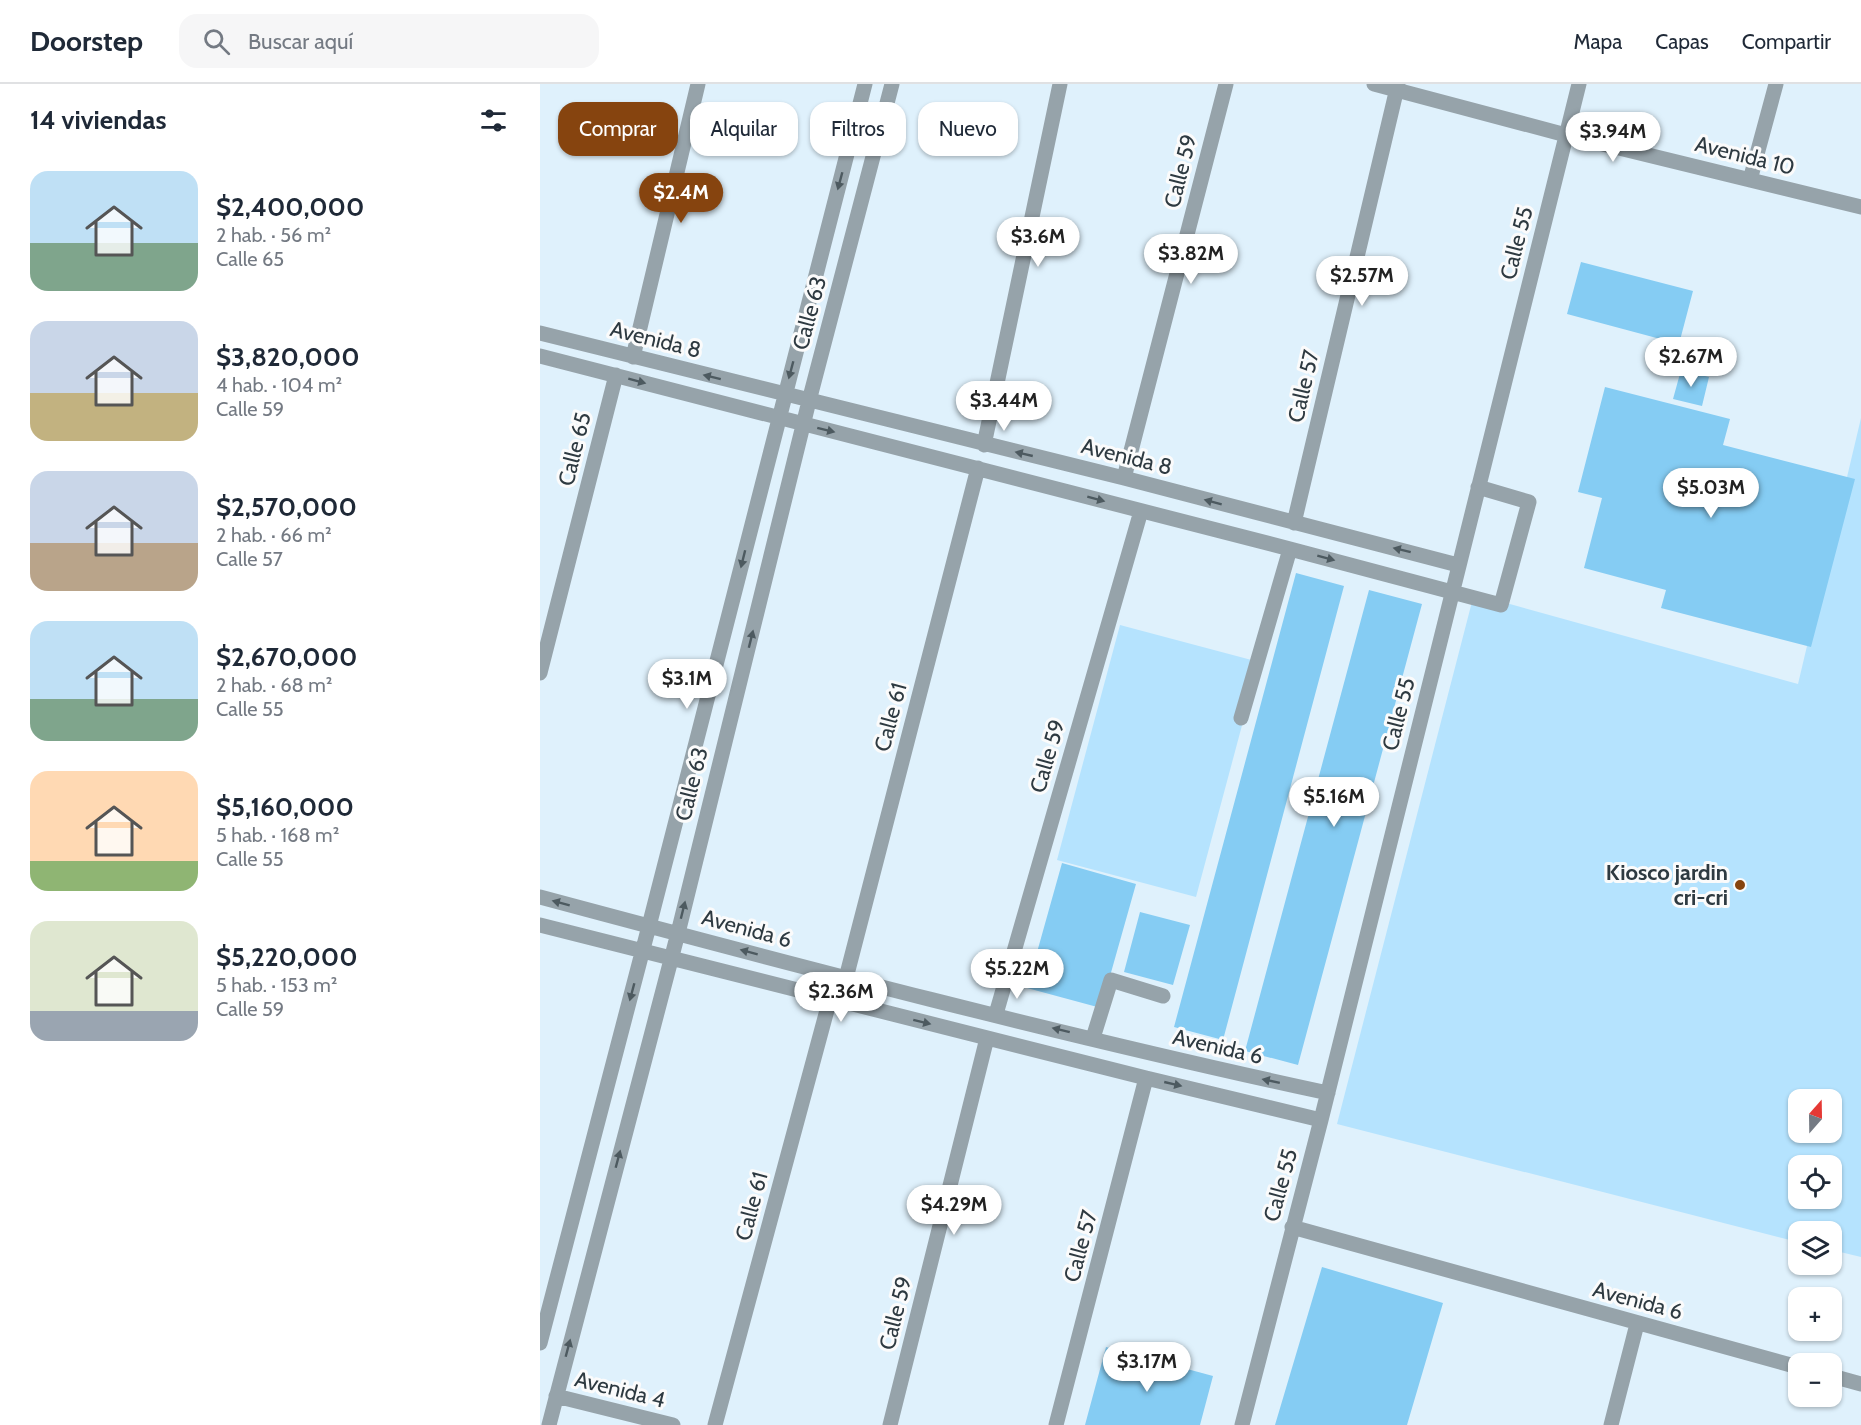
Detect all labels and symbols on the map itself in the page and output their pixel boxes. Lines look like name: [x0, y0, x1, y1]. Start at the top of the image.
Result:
pin: $3.94M: [1564, 112, 1662, 163]
street label: Avenida 10: [1692, 130, 1798, 181]
street label: Calle 59: [1158, 131, 1203, 211]
one-way arrow: [834, 172, 844, 190]
pin: $2.4M: [639, 173, 723, 224]
street label: Calle 55: [1494, 204, 1539, 282]
pin: $3.6M: [996, 217, 1080, 268]
pin: $3.82M: [1142, 234, 1240, 285]
pin: $2.57M: [1313, 256, 1411, 307]
street label: Calle 63: [787, 273, 832, 353]
street label: Avenida 8: [608, 315, 704, 364]
pin: $2.67M: [1642, 337, 1740, 388]
street label: Calle 57: [1282, 347, 1325, 425]
one-way arrow: [786, 361, 795, 379]
one-way arrow: [703, 372, 721, 381]
one-way arrow: [628, 376, 647, 386]
pin: $3.44M: [955, 381, 1053, 432]
street label: Calle 65: [552, 409, 597, 489]
one-way arrow: [817, 426, 835, 435]
street label: Avenida 8: [1079, 432, 1175, 481]
one-way arrow: [1015, 449, 1033, 459]
pin: $5.03M: [1662, 468, 1760, 519]
one-way arrow: [1087, 495, 1106, 505]
one-way arrow: [1204, 496, 1222, 506]
one-way arrow: [1393, 544, 1411, 554]
one-way arrow: [737, 550, 747, 568]
one-way arrow: [1317, 554, 1335, 564]
one-way arrow: [746, 630, 756, 648]
pin: $3.1M: [645, 659, 729, 710]
street label: Calle 55: [1376, 675, 1421, 753]
street label: Calle 61: [868, 680, 913, 754]
street label: Calle 59: [1024, 716, 1071, 796]
street label: Calle 63: [669, 744, 714, 824]
pin: $5.16M: [1285, 777, 1383, 828]
place label: Kiosco jardin cri-cri: [1606, 859, 1728, 911]
marker: Kiosco jardin cri-cri: [1733, 878, 1747, 892]
one-way arrow: [552, 897, 570, 907]
one-way arrow: [679, 901, 689, 919]
street label: Avenida 6: [699, 904, 795, 953]
one-way arrow: [740, 947, 758, 957]
pin: $5.22M: [968, 949, 1066, 1000]
pin: $2.36M: [792, 972, 890, 1023]
one-way arrow: [627, 983, 636, 1001]
one-way arrow: [913, 1018, 932, 1028]
street label: Avenida 6: [1170, 1023, 1266, 1070]
one-way arrow: [1051, 1025, 1070, 1035]
one-way arrow: [1261, 1076, 1280, 1085]
one-way arrow: [1164, 1080, 1182, 1090]
north arrow: [1788, 1089, 1842, 1143]
street label: Calle 55: [1258, 1146, 1303, 1225]
one-way arrow: [613, 1150, 623, 1169]
street label: Calle 61: [729, 1169, 774, 1243]
pin: $4.29M: [905, 1185, 1003, 1236]
street label: Calle 57: [1058, 1207, 1103, 1285]
street label: Calle 59: [873, 1273, 918, 1353]
street label: Avenida 6: [1590, 1276, 1686, 1325]
one-way arrow: [564, 1339, 574, 1357]
pin: $3.17M: [1098, 1342, 1196, 1393]
street label: Avenida 4: [572, 1365, 668, 1414]

